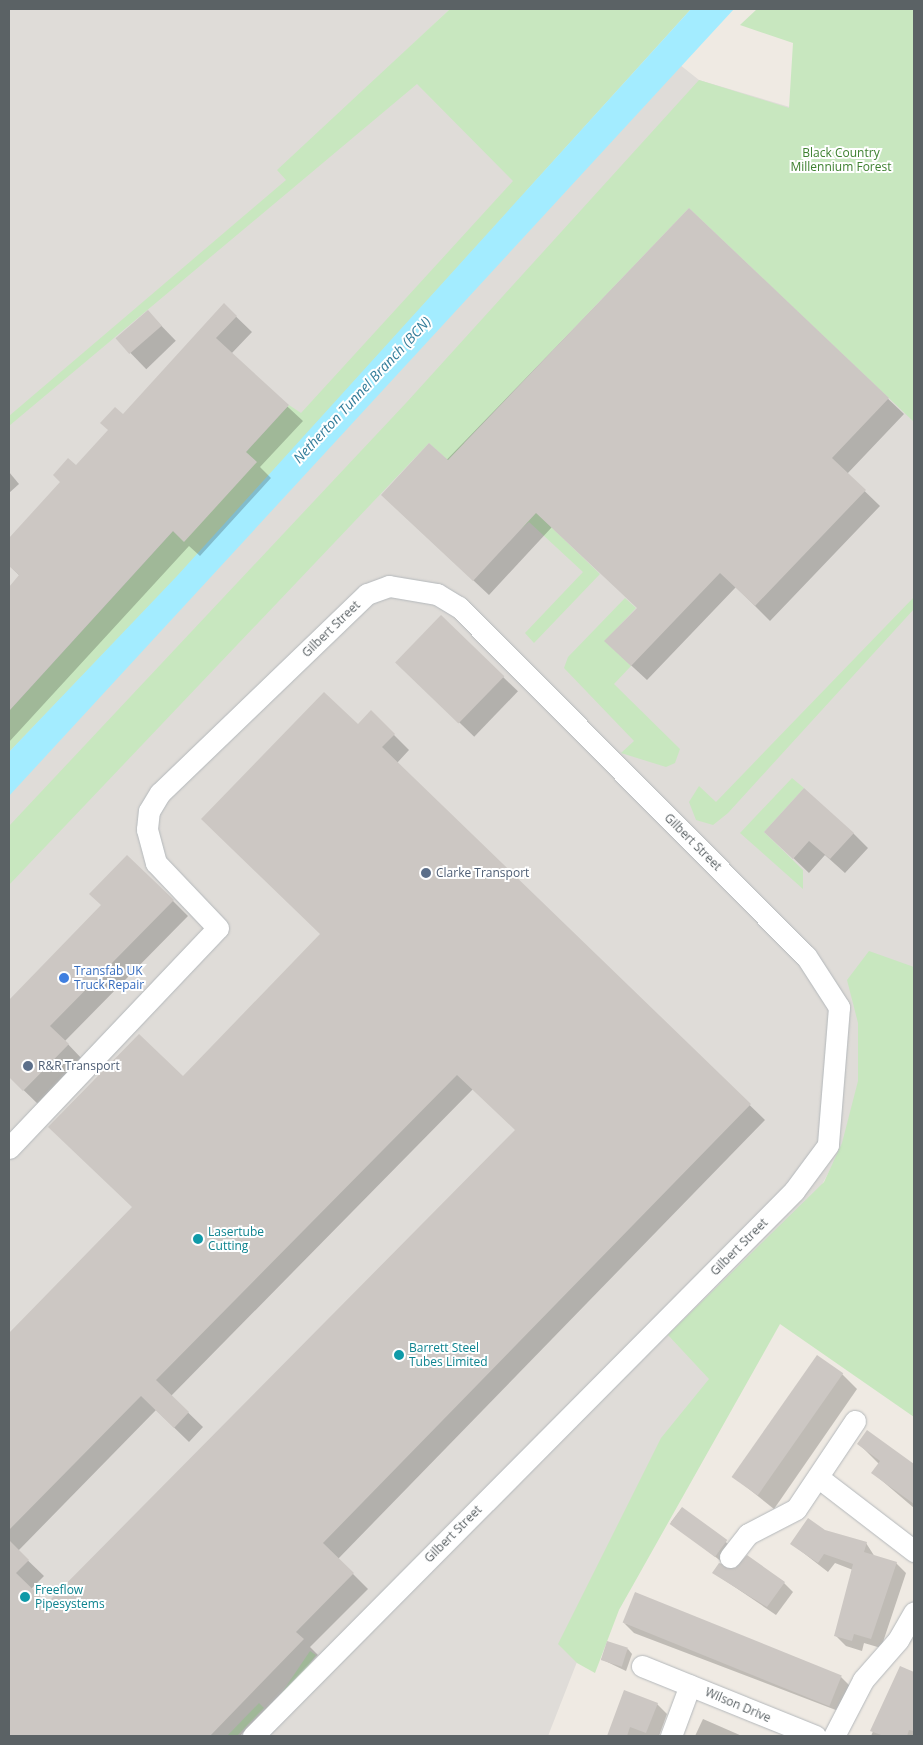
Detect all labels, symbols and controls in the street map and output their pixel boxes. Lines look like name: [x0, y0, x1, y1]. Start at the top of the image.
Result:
park label: Black Country Millennium Forest: [790, 146, 892, 174]
water label: Netherton Tunnel Branch (BCN): [290, 313, 434, 467]
street label: Gilbert Street: [299, 598, 363, 660]
street label: Gilbert Street: [662, 811, 724, 873]
place label: Clarke Transport: [436, 866, 529, 880]
marker: Clarke Transport: [420, 867, 432, 879]
place label: Transfab UK Truck Repair: [74, 964, 144, 992]
marker: Transfab UK Truck Repair: [58, 972, 70, 984]
place label: R&R Transport: [38, 1059, 120, 1073]
marker: R&R Transport: [22, 1060, 34, 1072]
street label: Gilbert Street: [708, 1216, 770, 1278]
place label: Lasertube Cutting: [208, 1225, 264, 1253]
marker: Lasertube Cutting: [192, 1233, 204, 1245]
place label: Barrett Steel Tubes Limited: [409, 1341, 488, 1369]
marker: Barrett Steel Tubes Limited: [393, 1349, 405, 1361]
street label: Gilbert Street: [422, 1503, 484, 1565]
place label: Freeflow Pipesystems: [35, 1583, 105, 1611]
marker: Freeflow Pipesystems: [19, 1591, 31, 1603]
street label: Wilson Drive: [703, 1685, 773, 1725]

